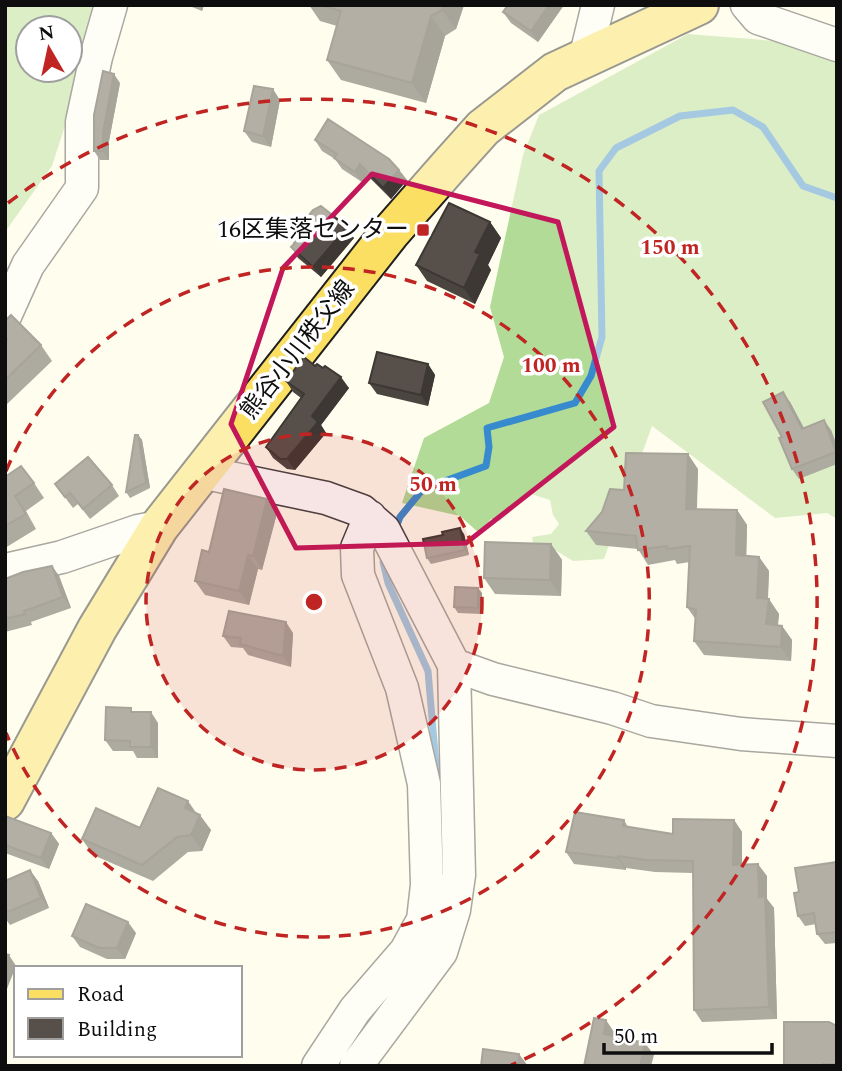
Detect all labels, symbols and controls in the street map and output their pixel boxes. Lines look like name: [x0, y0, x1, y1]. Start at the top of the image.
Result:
north arrow: [14, 14, 84, 84]
text: N: [37, 18, 57, 49]
place label: 16区集落センター: [217, 212, 409, 248]
marker: 16区集落センター: [415, 222, 431, 238]
text: 150 m: [640, 232, 700, 264]
street label: 熊谷小川秩父線: [232, 273, 364, 427]
text: 100 m: [521, 350, 581, 382]
text: 50 m: [409, 469, 457, 501]
centre of rings: [302, 590, 326, 614]
legend: [14, 966, 242, 1057]
text: Road: [77, 979, 124, 1011]
scale bar: [604, 1012, 772, 1056]
text: Building: [77, 1014, 157, 1046]
text: 50 m: [614, 1021, 658, 1053]

